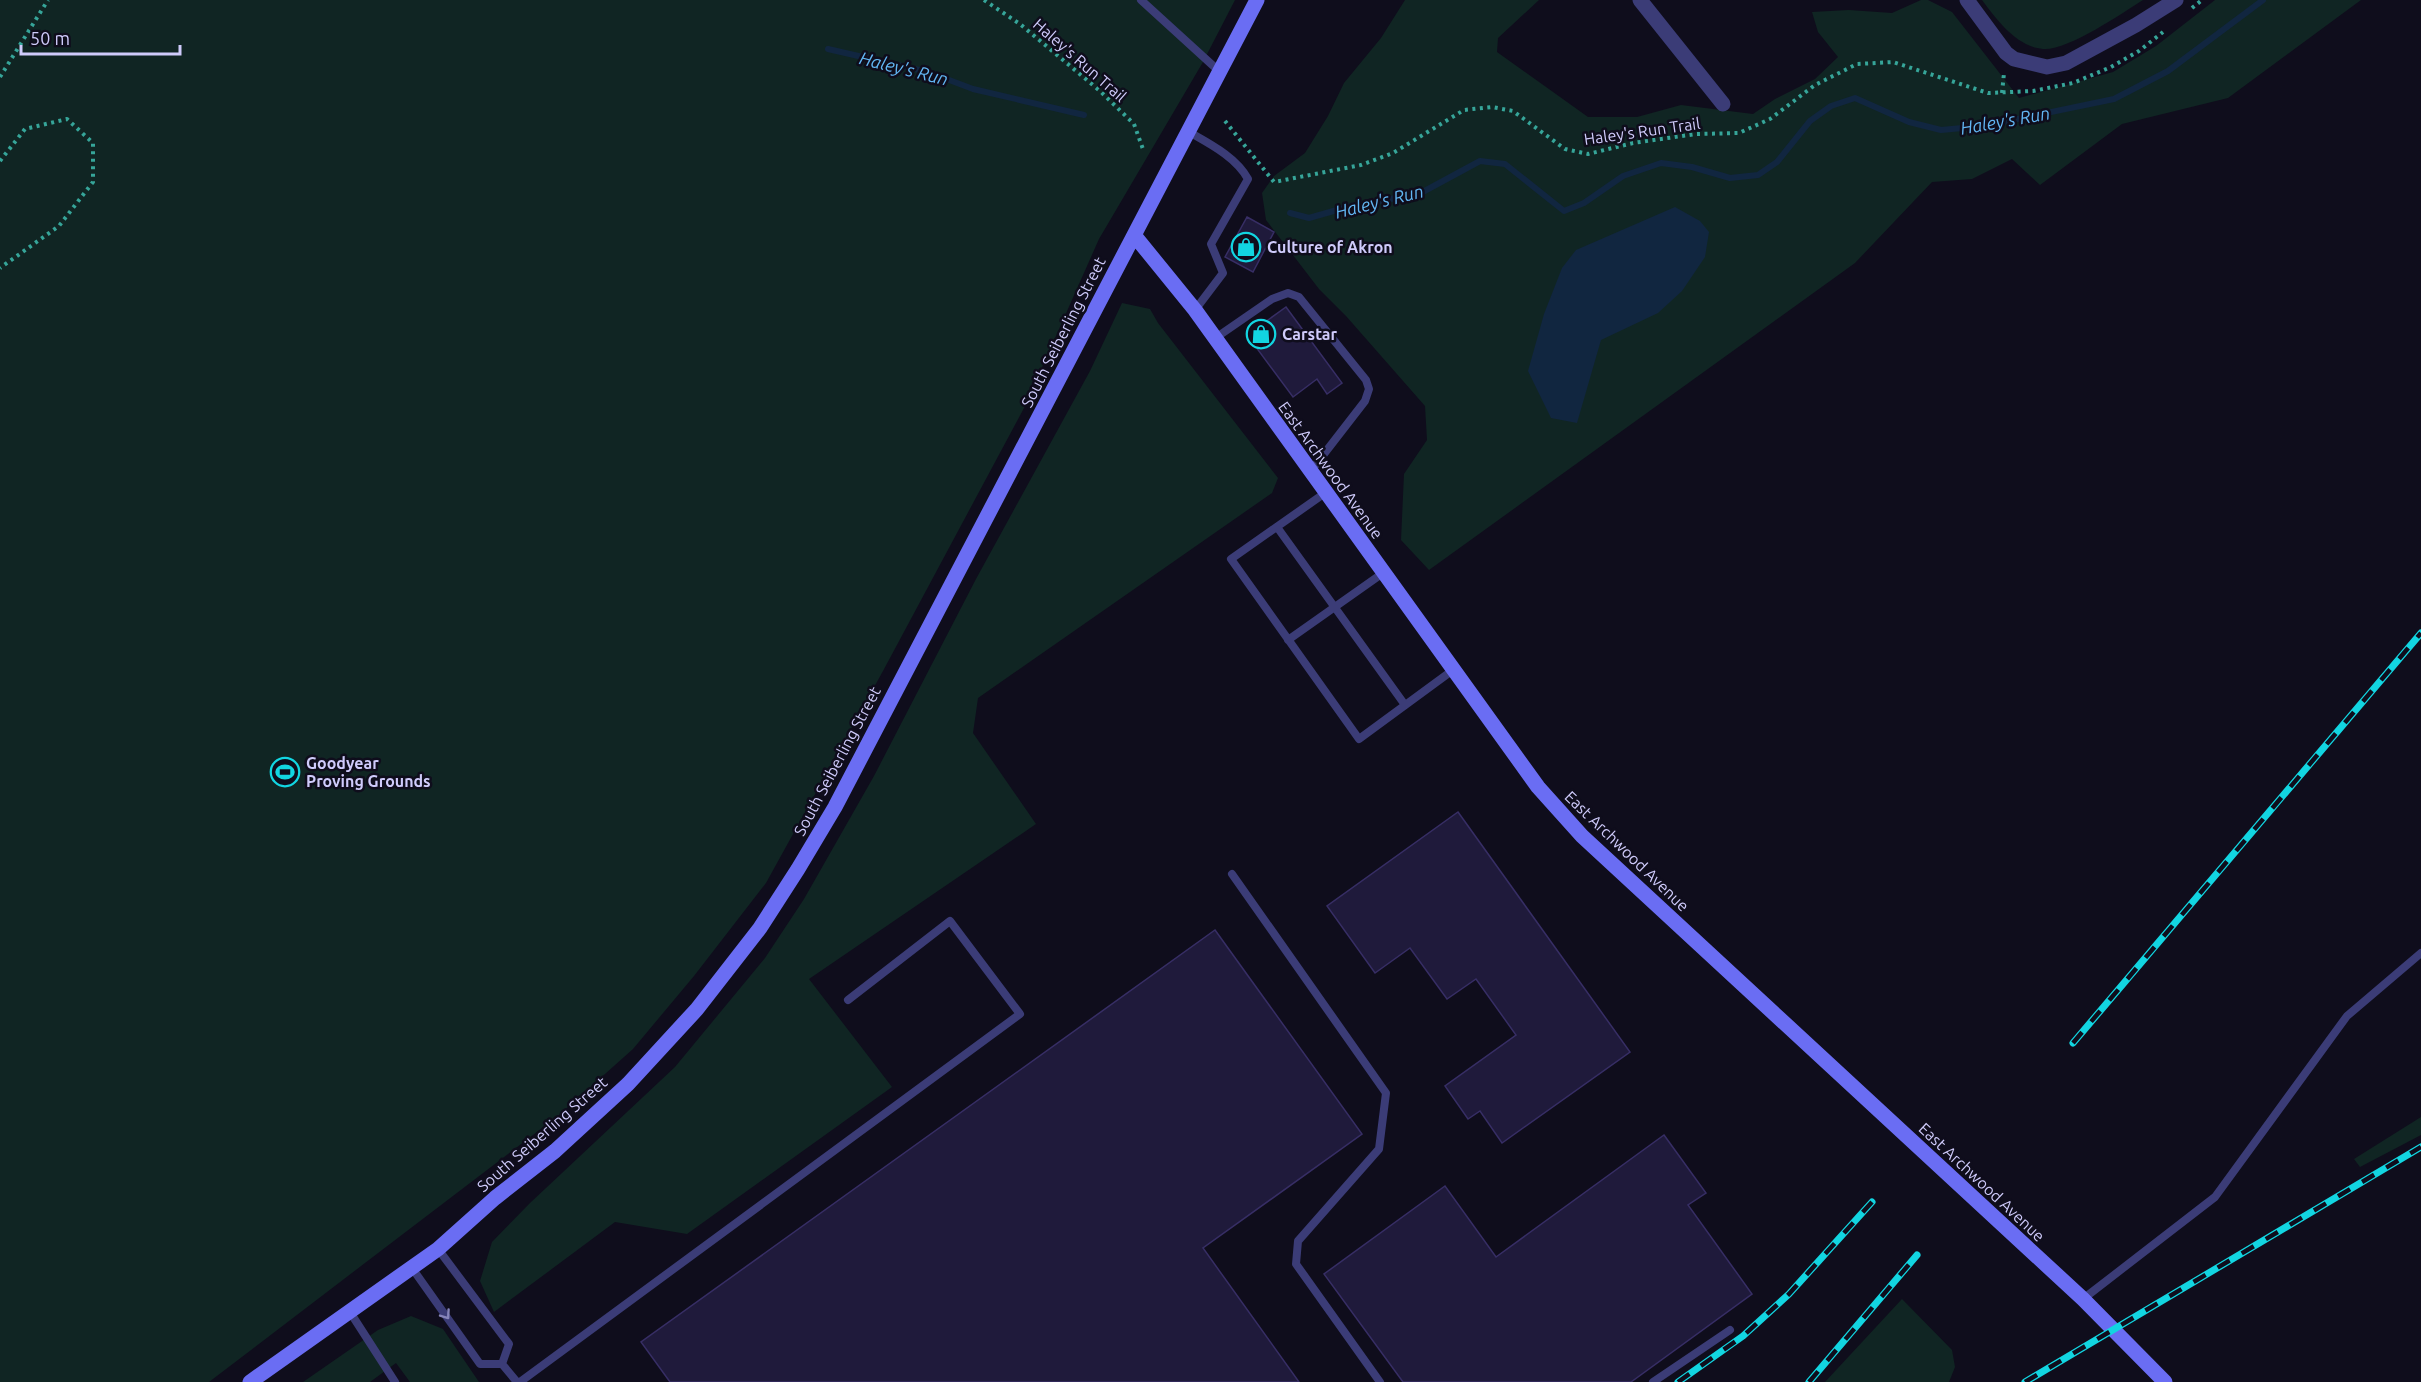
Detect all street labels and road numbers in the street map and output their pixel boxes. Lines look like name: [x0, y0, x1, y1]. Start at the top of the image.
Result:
street label: Haley's Run Trail: [1030, 15, 1130, 105]
street label: Haley's Run Trail: [1583, 114, 1701, 148]
street label: South Seiberling Street: [1017, 253, 1109, 410]
street label: East Archwood Avenue: [1275, 398, 1387, 542]
street label: South Seiberling Street: [790, 683, 884, 839]
street label: East Archwood Avenue: [1561, 787, 1693, 915]
street label: South Seiberling Street: [473, 1072, 611, 1195]
street label: East Archwood Avenue: [1915, 1119, 2049, 1245]

